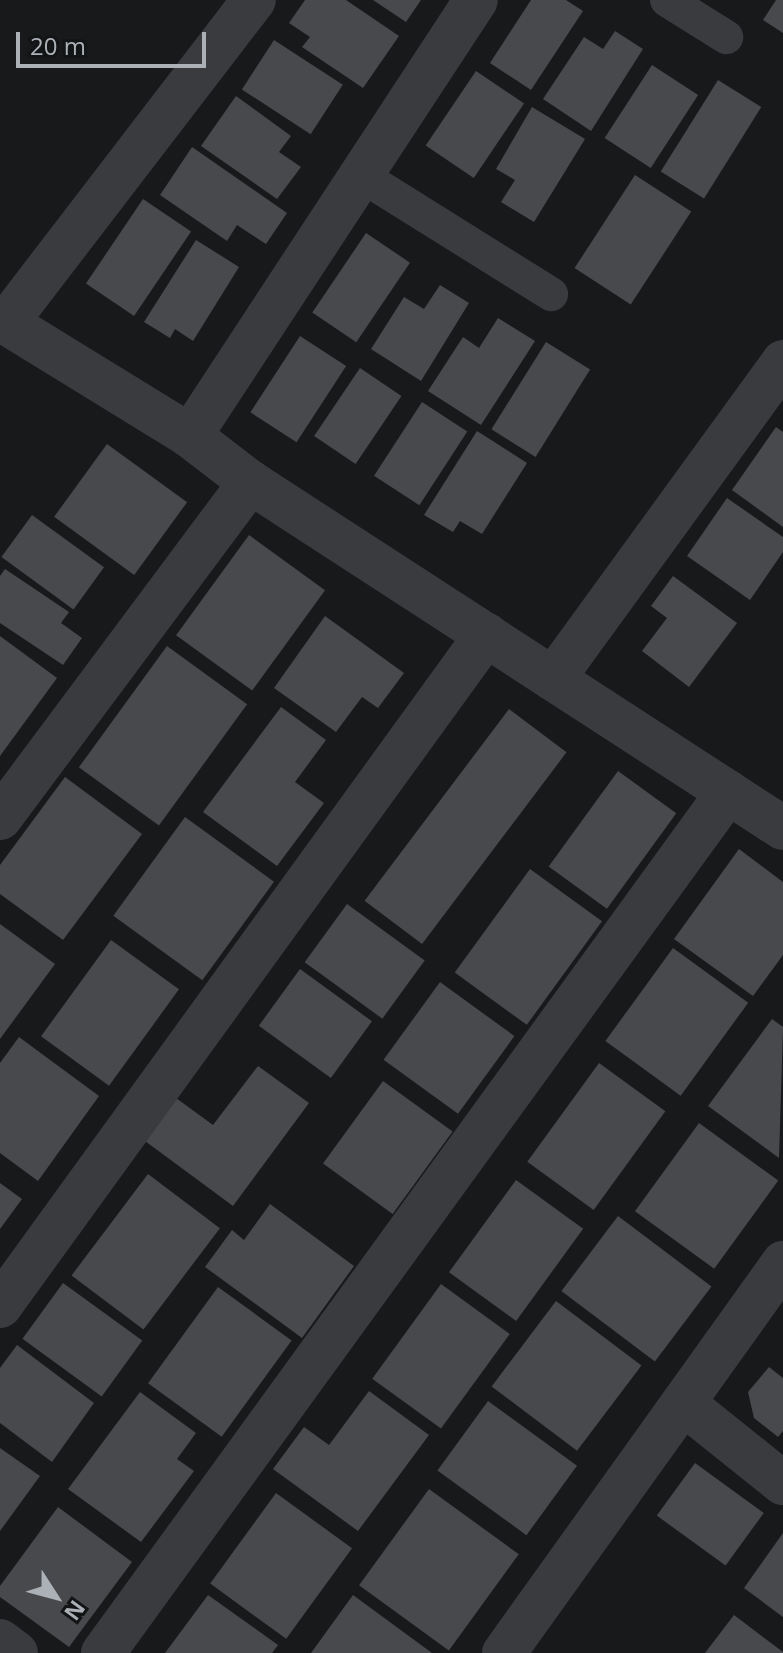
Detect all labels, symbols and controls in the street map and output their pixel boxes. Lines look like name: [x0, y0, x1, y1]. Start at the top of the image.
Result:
scale bar: [20, 16, 210, 66]
text: 20 m: [30, 29, 86, 62]
north arrow: [16, 1557, 96, 1637]
text: N: [58, 1595, 93, 1627]

